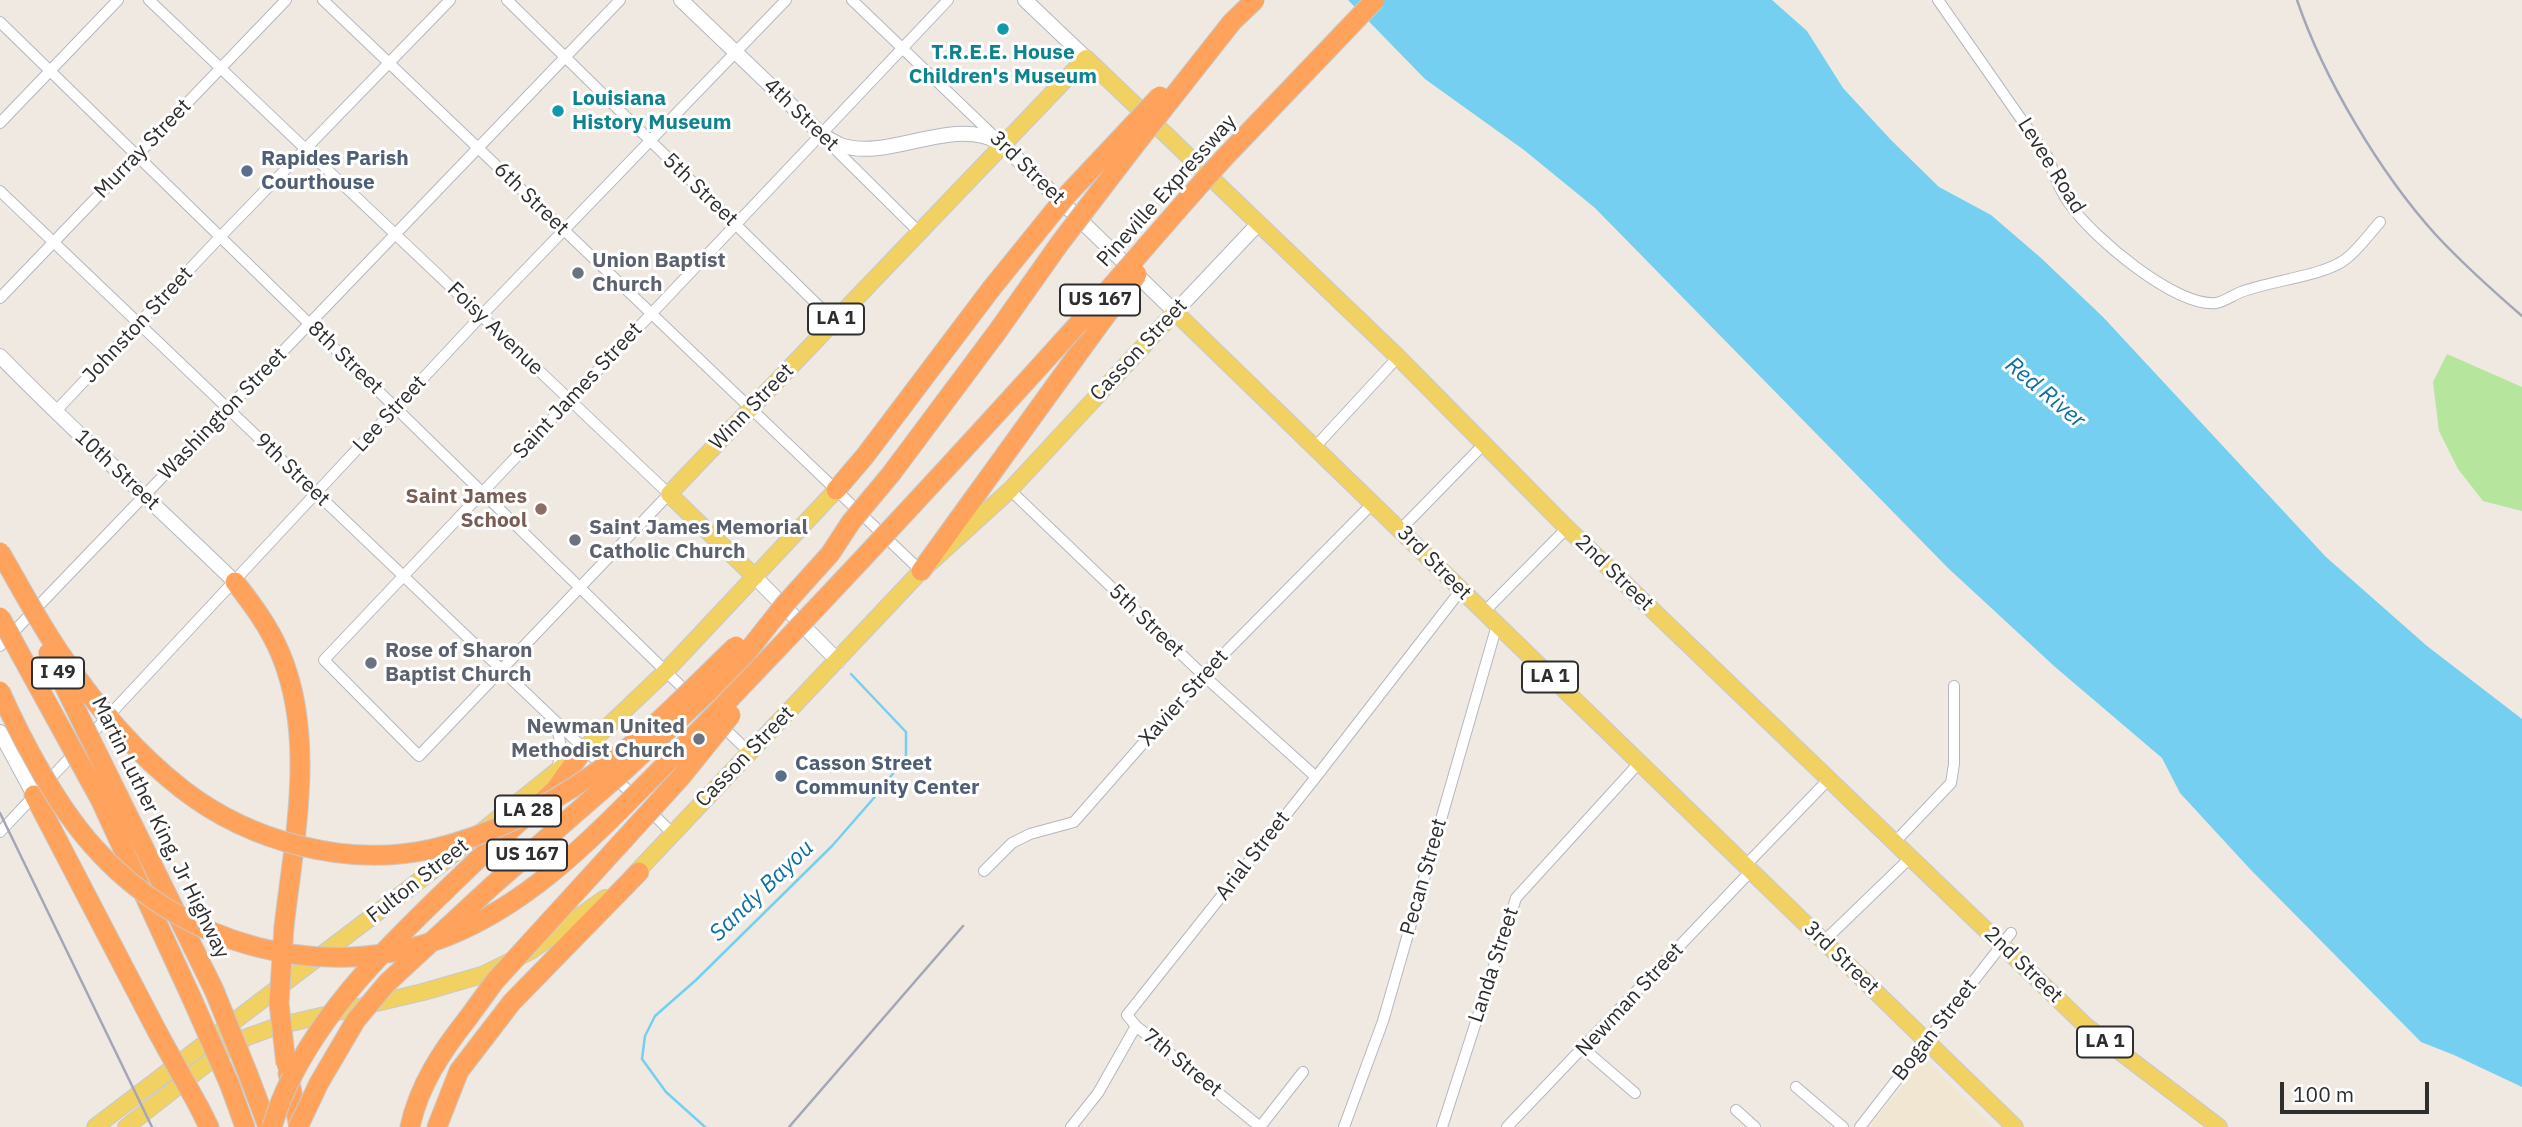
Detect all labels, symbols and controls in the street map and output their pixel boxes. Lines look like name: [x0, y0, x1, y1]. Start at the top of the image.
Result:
marker: T.R.E.E. House Children's Museum: [995, 21, 1011, 37]
place label: T.R.E.E. House Children's Museum: [909, 40, 1097, 90]
street label: 4th Street: [758, 73, 844, 157]
place label: Louisiana History Museum: [572, 86, 732, 136]
street label: Murray Street: [89, 94, 197, 204]
marker: Louisiana History Museum: [550, 103, 566, 119]
street label: Pineville Expressway: [1092, 110, 1242, 272]
street label: Levee Road: [2012, 113, 2090, 219]
street label: 3rd Street: [984, 126, 1070, 210]
place label: Rapides Parish Courthouse: [261, 146, 409, 196]
street label: 5th Street: [657, 148, 743, 232]
street label: 6th Street: [488, 157, 574, 241]
marker: Rapides Parish Courthouse: [239, 163, 255, 179]
place label: Union Baptist Church: [592, 248, 726, 298]
street label: Johnston Street: [78, 262, 198, 388]
marker: Union Baptist Church: [570, 265, 586, 281]
street label: Foisy Avenue: [442, 277, 548, 381]
road number: US 167: [1060, 284, 1140, 316]
street label: Casson Street: [1085, 294, 1193, 406]
road number: LA 1: [808, 304, 864, 334]
street label: 8th Street: [302, 316, 388, 400]
street label: Saint James Street: [508, 318, 648, 464]
street label: Washington Street: [154, 343, 292, 485]
water label: Red River: [1999, 352, 2091, 434]
street label: Winn Street: [705, 359, 799, 455]
street label: Lee Street: [348, 370, 432, 458]
street label: 10th Street: [69, 424, 165, 516]
street label: 9th Street: [249, 428, 335, 512]
place label: Saint James School: [406, 484, 527, 534]
marker: Saint James School: [533, 501, 549, 517]
place label: Saint James Memorial Catholic Church: [589, 515, 808, 565]
street label: 3rd Street: [1392, 521, 1476, 605]
street label: 2nd Street: [1570, 529, 1658, 617]
marker: Saint James Memorial Catholic Church: [567, 532, 583, 548]
street label: 5th Street: [1103, 579, 1189, 663]
place label: Rose of Sharon Baptist Church: [385, 638, 533, 688]
street label: Xavier Street: [1134, 645, 1234, 751]
marker: Rose of Sharon Baptist Church: [363, 655, 379, 671]
road number: I 49: [32, 658, 84, 688]
road number: LA 1: [1522, 662, 1578, 692]
street label: Martin Luther King, Jr Highway: [86, 693, 234, 963]
street label: Casson Street: [690, 701, 800, 813]
place label: Newman United Methodist Church: [511, 714, 685, 764]
marker: Newman United Methodist Church: [691, 731, 707, 747]
place label: Casson Street Community Center: [795, 751, 980, 801]
marker: Casson Street Community Center: [773, 768, 789, 784]
road number: LA 28: [495, 796, 561, 826]
street label: Arial Street: [1210, 807, 1296, 905]
street label: Pecan Street: [1395, 816, 1453, 938]
street label: Fulton Street: [362, 833, 474, 929]
water label: Sandy Bayou: [704, 835, 820, 947]
road number: US 167: [487, 840, 567, 870]
street label: Landa Street: [1464, 904, 1524, 1026]
street label: 3rd Street: [1798, 916, 1884, 1000]
street label: 2nd Street: [1979, 921, 2067, 1009]
street label: Newman Street: [1571, 938, 1689, 1062]
street label: Bogan Street: [1887, 974, 1983, 1086]
street label: 7th Street: [1137, 1023, 1227, 1103]
road number: LA 1: [2077, 1026, 2133, 1058]
scale bar: [2284, 1068, 2433, 1112]
text: 100 m: [2293, 1080, 2354, 1108]

